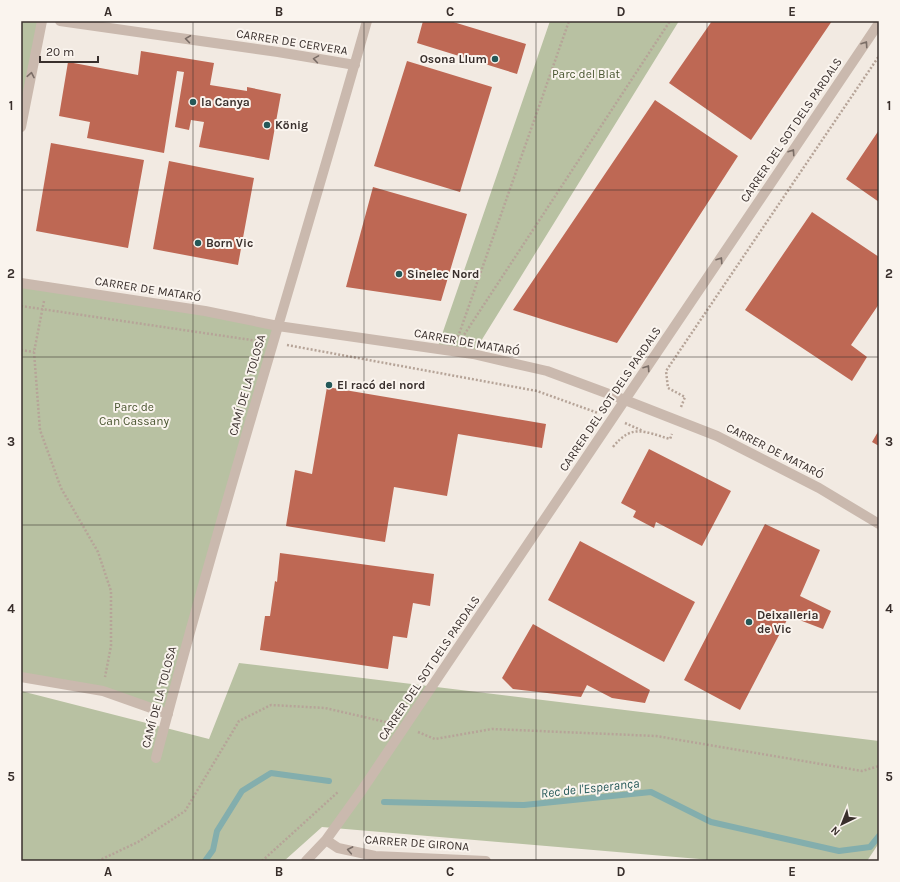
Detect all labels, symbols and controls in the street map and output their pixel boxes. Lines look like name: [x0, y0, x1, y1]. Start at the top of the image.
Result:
text: A: [104, 4, 112, 19]
text: B: [275, 4, 283, 19]
text: C: [446, 4, 454, 19]
text: D: [617, 4, 626, 19]
text: E: [788, 4, 796, 19]
street label: CARRER DE CERVERA: [235, 26, 349, 58]
one-way arrow: [184, 35, 191, 44]
scale bar: [40, 38, 98, 64]
one-way arrow: [860, 41, 868, 48]
text: 20 m: [46, 45, 74, 59]
place label: Osona Llum: [420, 52, 487, 66]
marker: Osona Llum: [490, 54, 500, 64]
one-way arrow: [313, 55, 319, 63]
street label: CARRER DEL SOT DELS PARDALS: [737, 55, 845, 205]
park label: Parc del Blat: [552, 67, 621, 81]
one-way arrow: [27, 72, 35, 78]
place label: la Canya: [201, 95, 250, 109]
marker: la Canya: [188, 97, 198, 107]
text: 1: [9, 98, 13, 113]
text: 1: [887, 98, 891, 113]
place label: König: [275, 118, 308, 132]
marker: König: [262, 120, 272, 130]
one-way arrow: [787, 149, 795, 156]
place label: Born Vic: [206, 236, 253, 250]
marker: Born Vic: [193, 238, 203, 248]
one-way arrow: [715, 257, 723, 264]
text: 2: [7, 266, 15, 281]
text: 2: [885, 266, 893, 281]
place label: Sinelec Nord: [407, 267, 479, 281]
marker: Sinelec Nord: [394, 269, 404, 279]
street label: CARRER DE MATARÓ: [94, 273, 203, 304]
street label: CARRER DEL SOT DELS PARDALS: [556, 324, 664, 474]
street label: CARRER DE MATARÓ: [413, 325, 522, 358]
street label: CAMÍ DE LA TOLOSA: [225, 332, 268, 437]
one-way arrow: [642, 365, 649, 372]
place label: El racó del nord: [337, 378, 425, 392]
marker: El racó del nord: [324, 380, 334, 390]
park label: Parc de Can Cassany: [99, 400, 169, 428]
street label: CARRER DE MATARÓ: [724, 419, 827, 482]
text: 3: [7, 434, 15, 449]
text: 3: [885, 434, 893, 449]
street label: CARRER DEL SOT DELS PARDALS: [375, 593, 483, 743]
text: 4: [7, 601, 15, 616]
text: 4: [885, 601, 893, 616]
place label: Deixalleria de Vic: [757, 608, 819, 636]
marker: Deixalleria de Vic: [744, 617, 754, 627]
street label: CAMÍ DE LA TOLOSA: [138, 644, 179, 749]
text: 5: [7, 769, 15, 784]
text: 5: [885, 769, 893, 784]
water label: Rec de l'Esperança: [540, 775, 640, 801]
north arrow: [822, 804, 862, 844]
text: N: [828, 824, 843, 838]
street label: CARRER DE GIRONA: [364, 832, 470, 854]
one-way arrow: [347, 847, 353, 855]
text: A: [104, 864, 112, 879]
text: B: [275, 864, 283, 879]
text: C: [446, 864, 454, 879]
text: D: [617, 864, 626, 879]
text: E: [788, 864, 796, 879]

